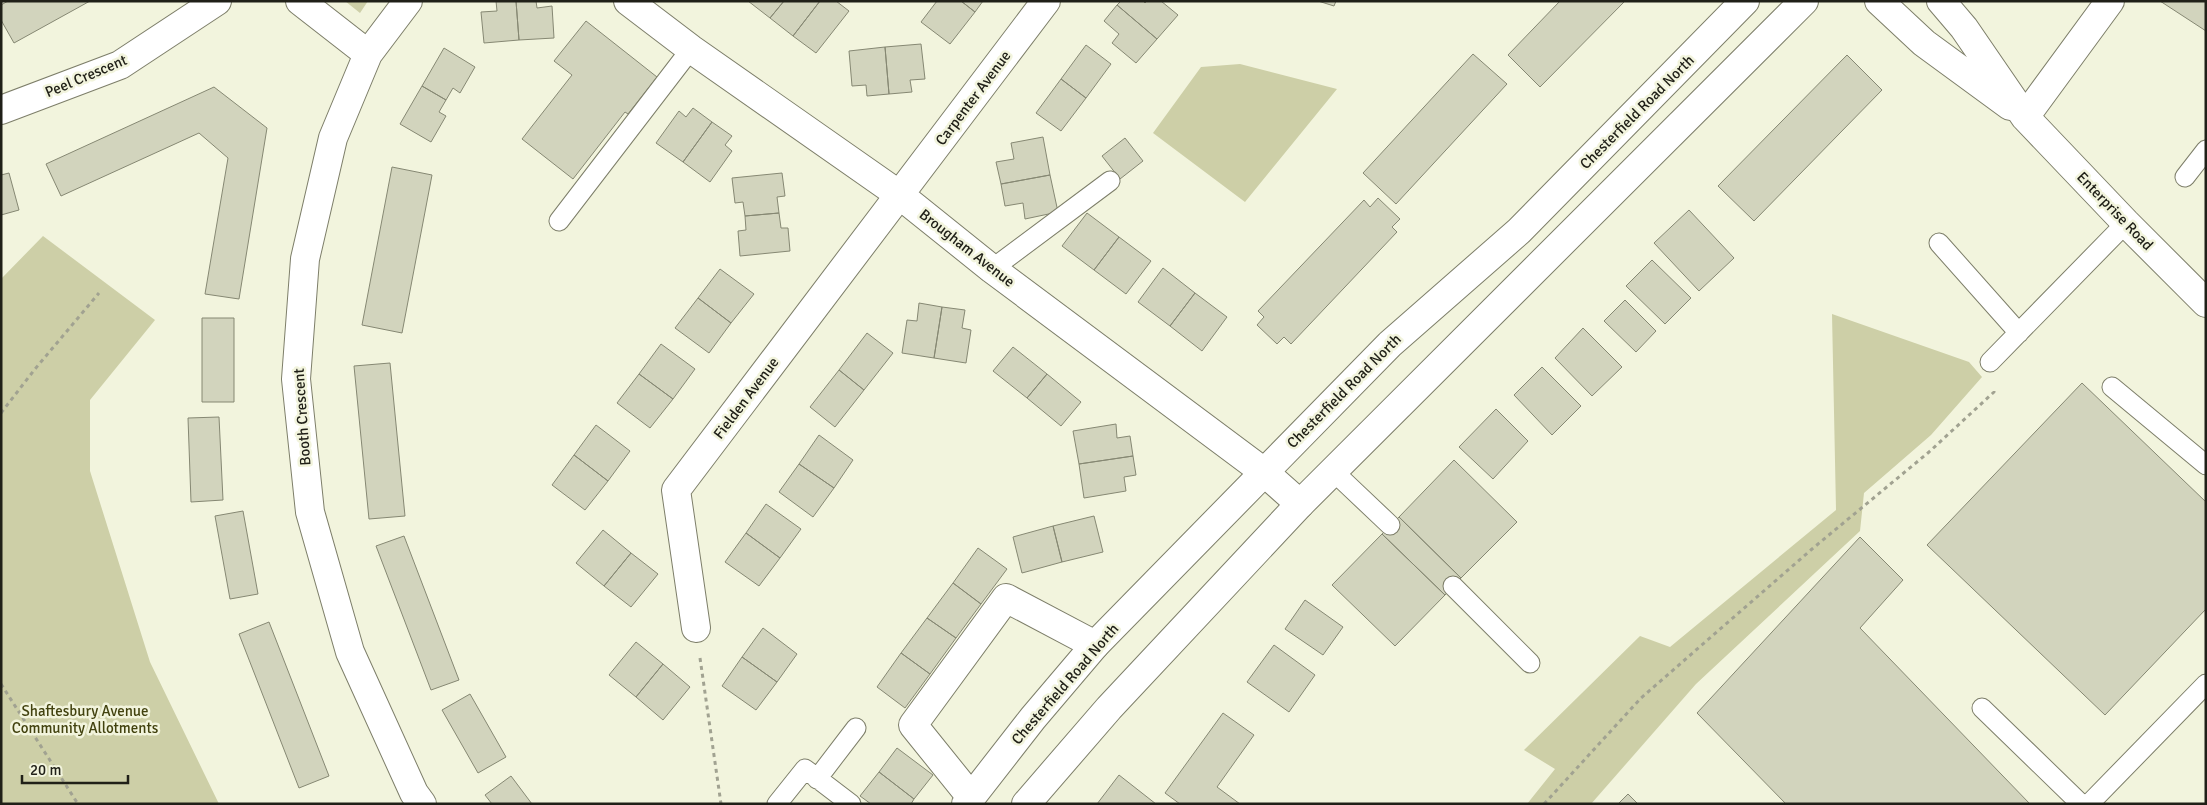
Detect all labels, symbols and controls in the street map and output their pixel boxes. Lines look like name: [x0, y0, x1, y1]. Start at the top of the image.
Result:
street label: Carpenter Avenue: [931, 47, 1015, 149]
street label: Peel Crescent: [42, 51, 130, 101]
street label: Chesterfield Road North: [1576, 51, 1698, 173]
street label: Enterprise Road: [2073, 168, 2157, 254]
street label: Brougham Avenue: [916, 205, 1018, 291]
street label: Chesterfield Road North: [1283, 330, 1405, 452]
street label: Fielden Avenue: [709, 354, 783, 442]
street label: Booth Crescent: [290, 368, 314, 466]
street label: Chesterfield Road North: [1008, 620, 1122, 748]
park label: Shaftesbury Avenue Community Allotments: [12, 702, 159, 737]
scale bar: [22, 752, 129, 784]
text: 20 m: [30, 761, 61, 779]

